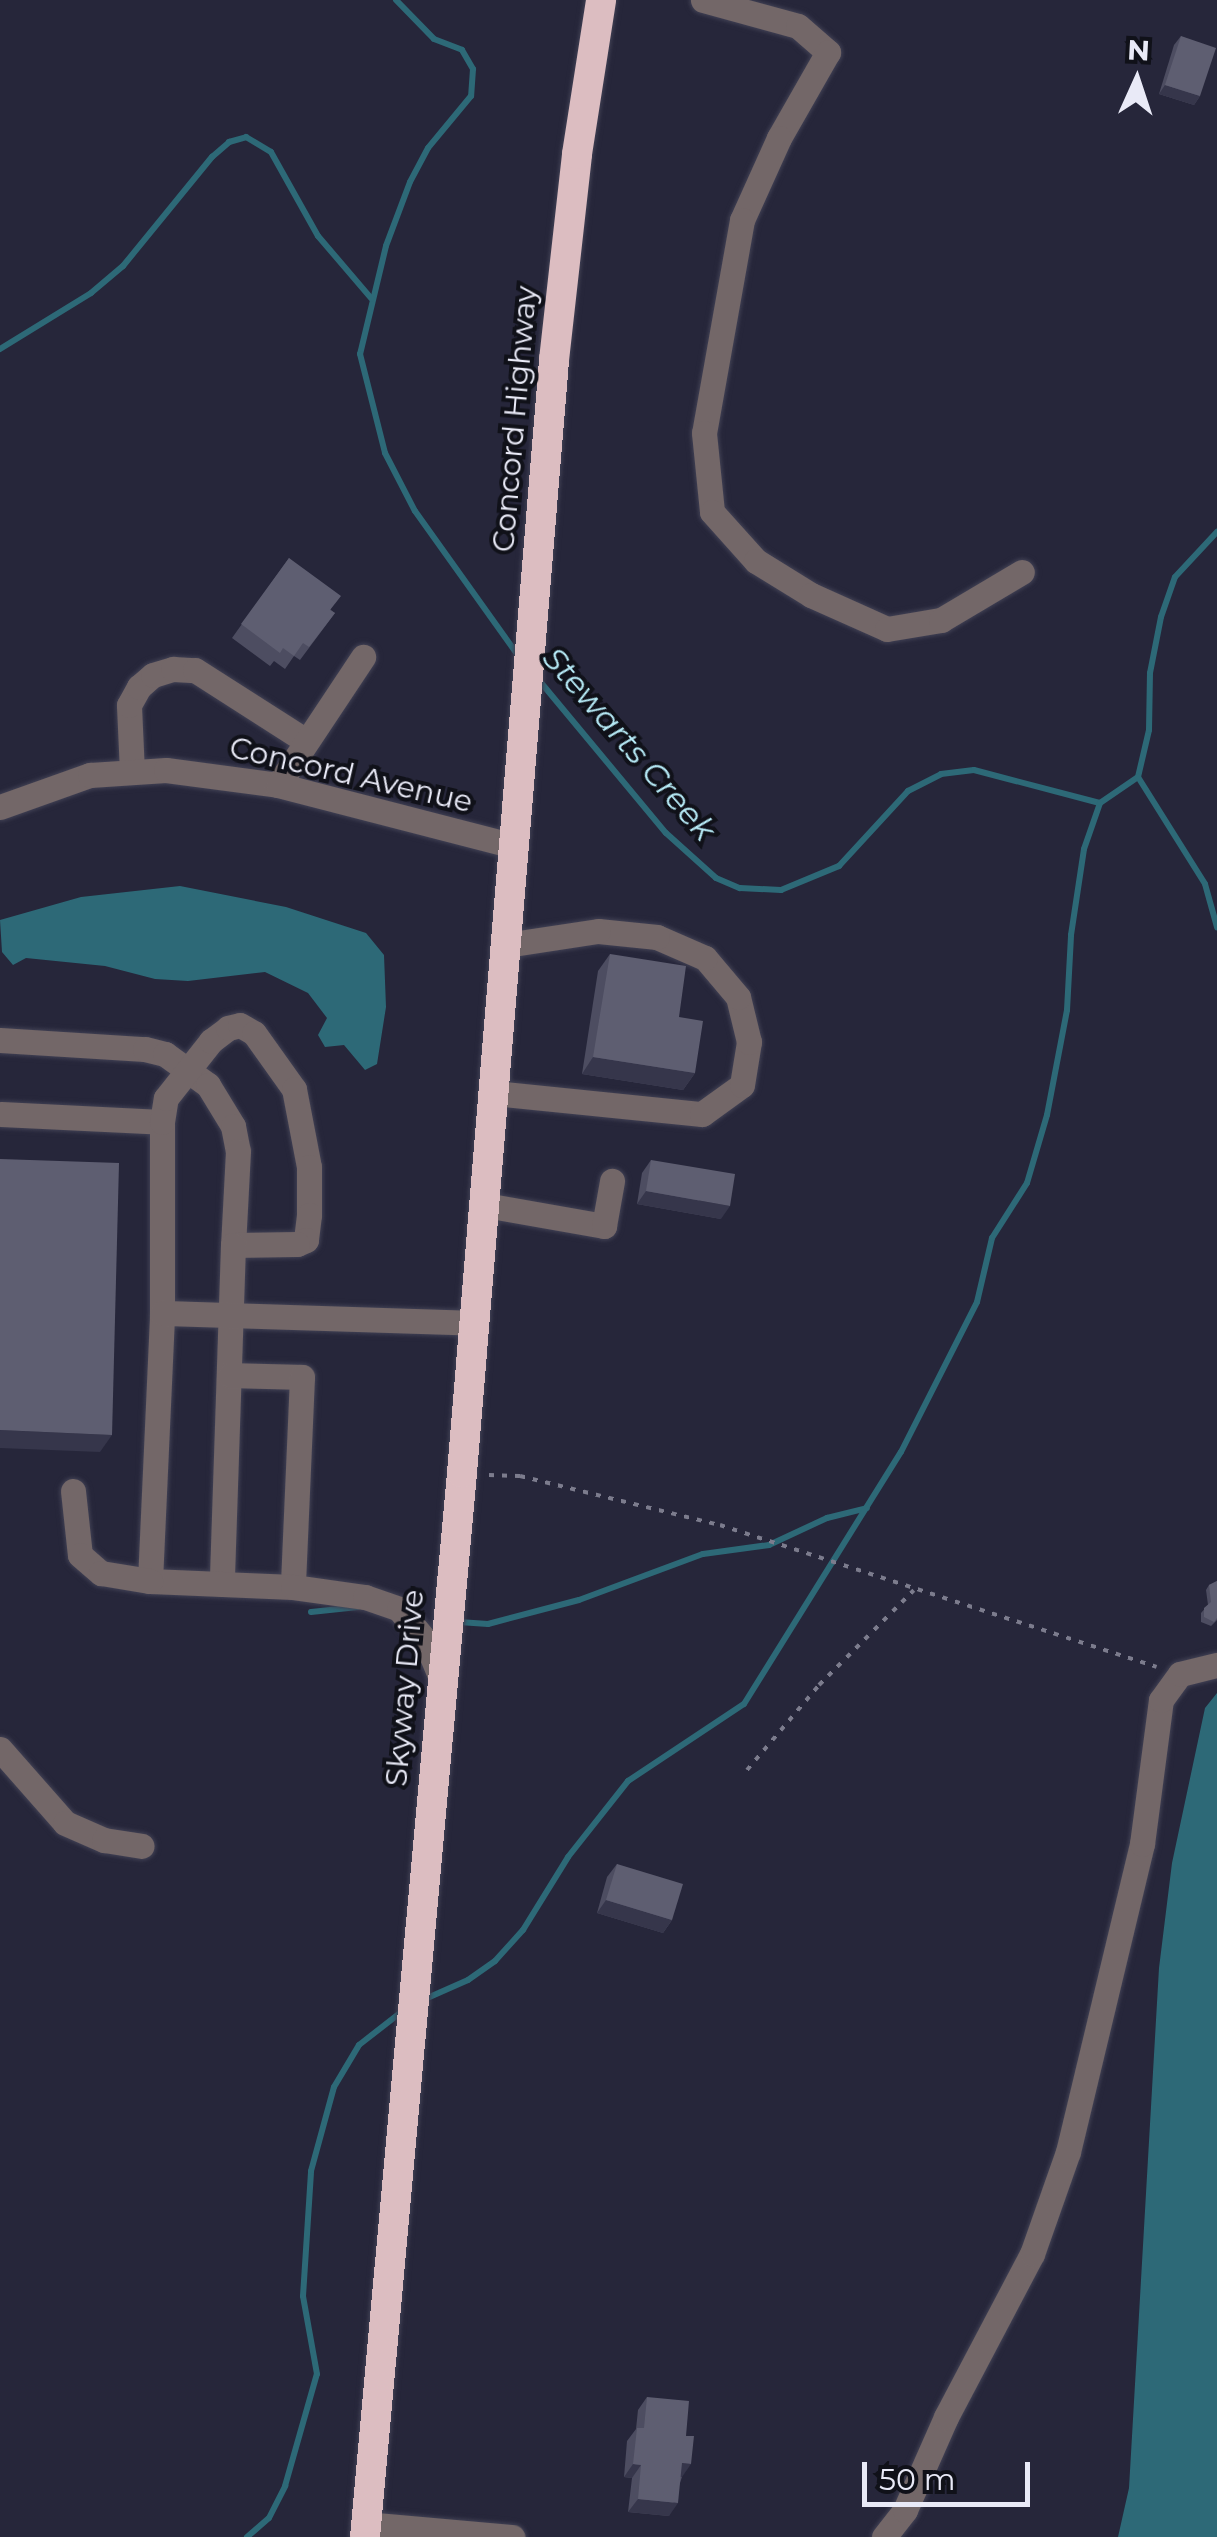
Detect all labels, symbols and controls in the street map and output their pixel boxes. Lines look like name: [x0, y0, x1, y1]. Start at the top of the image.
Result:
north arrow: [1087, 30, 1187, 130]
text: N: [1126, 32, 1151, 68]
street label: Concord Highway: [485, 284, 545, 554]
water label: Stewarts Creek: [535, 639, 723, 849]
street label: Concord Avenue: [226, 730, 476, 820]
street label: Skyway Drive: [378, 1588, 432, 1788]
scale bar: [867, 2442, 1034, 2504]
text: 50 m: [879, 2461, 956, 2498]

